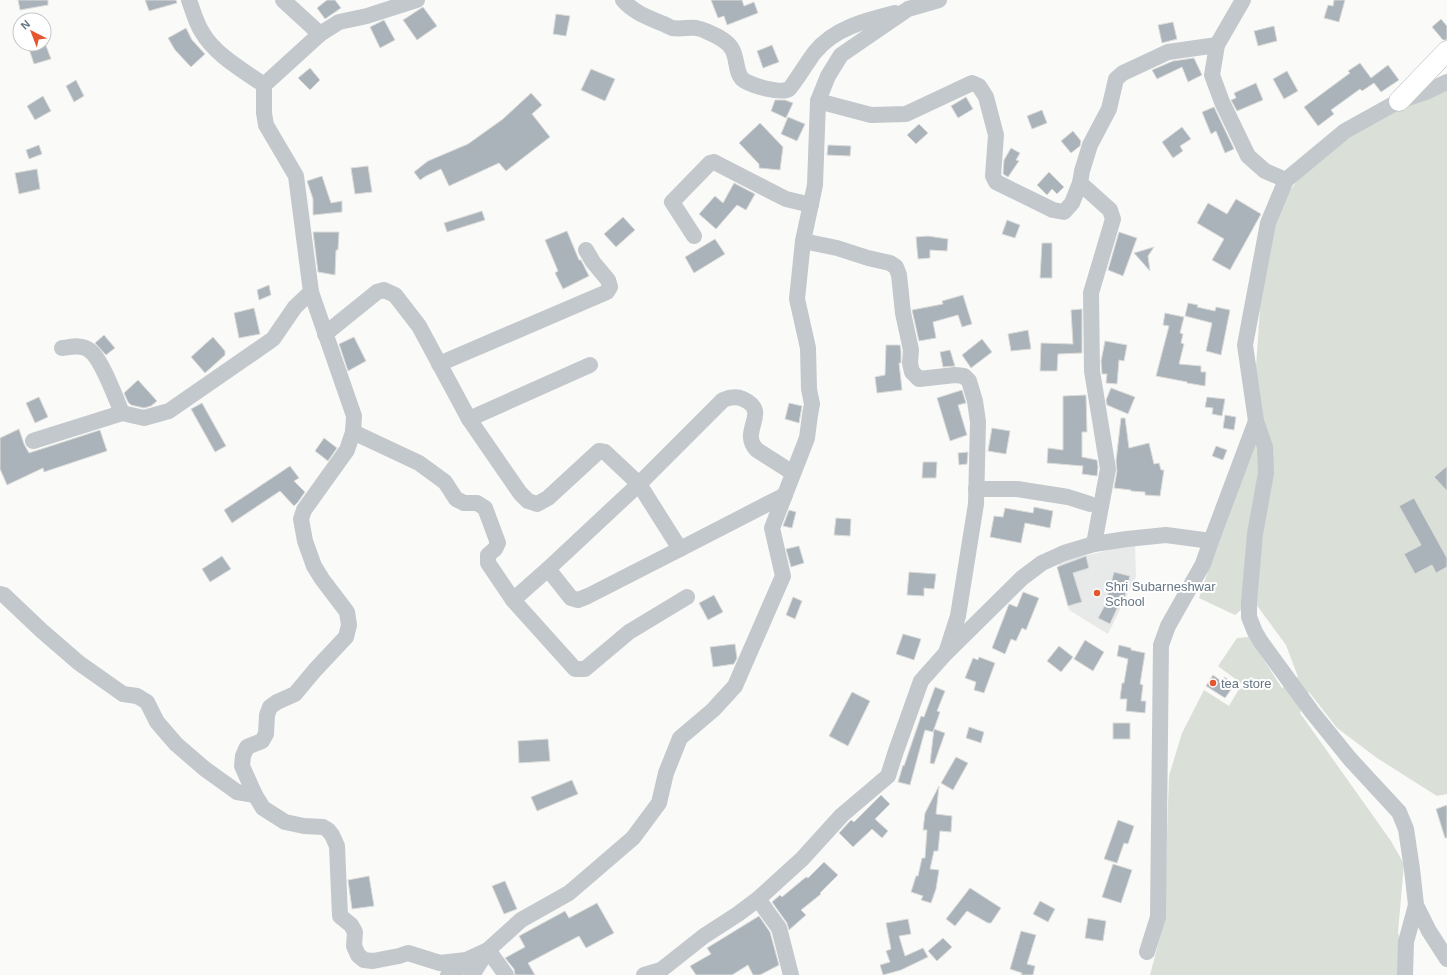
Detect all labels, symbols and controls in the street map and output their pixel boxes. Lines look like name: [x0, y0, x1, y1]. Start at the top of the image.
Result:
north arrow: [12, 12, 52, 52]
text: N: [18, 17, 32, 32]
place label: Shri Subarneshwar School: [1105, 579, 1216, 609]
marker: Shri Subarneshwar School: [1092, 588, 1102, 598]
place label: tea store: [1221, 676, 1272, 691]
marker: tea store: [1208, 678, 1218, 688]

